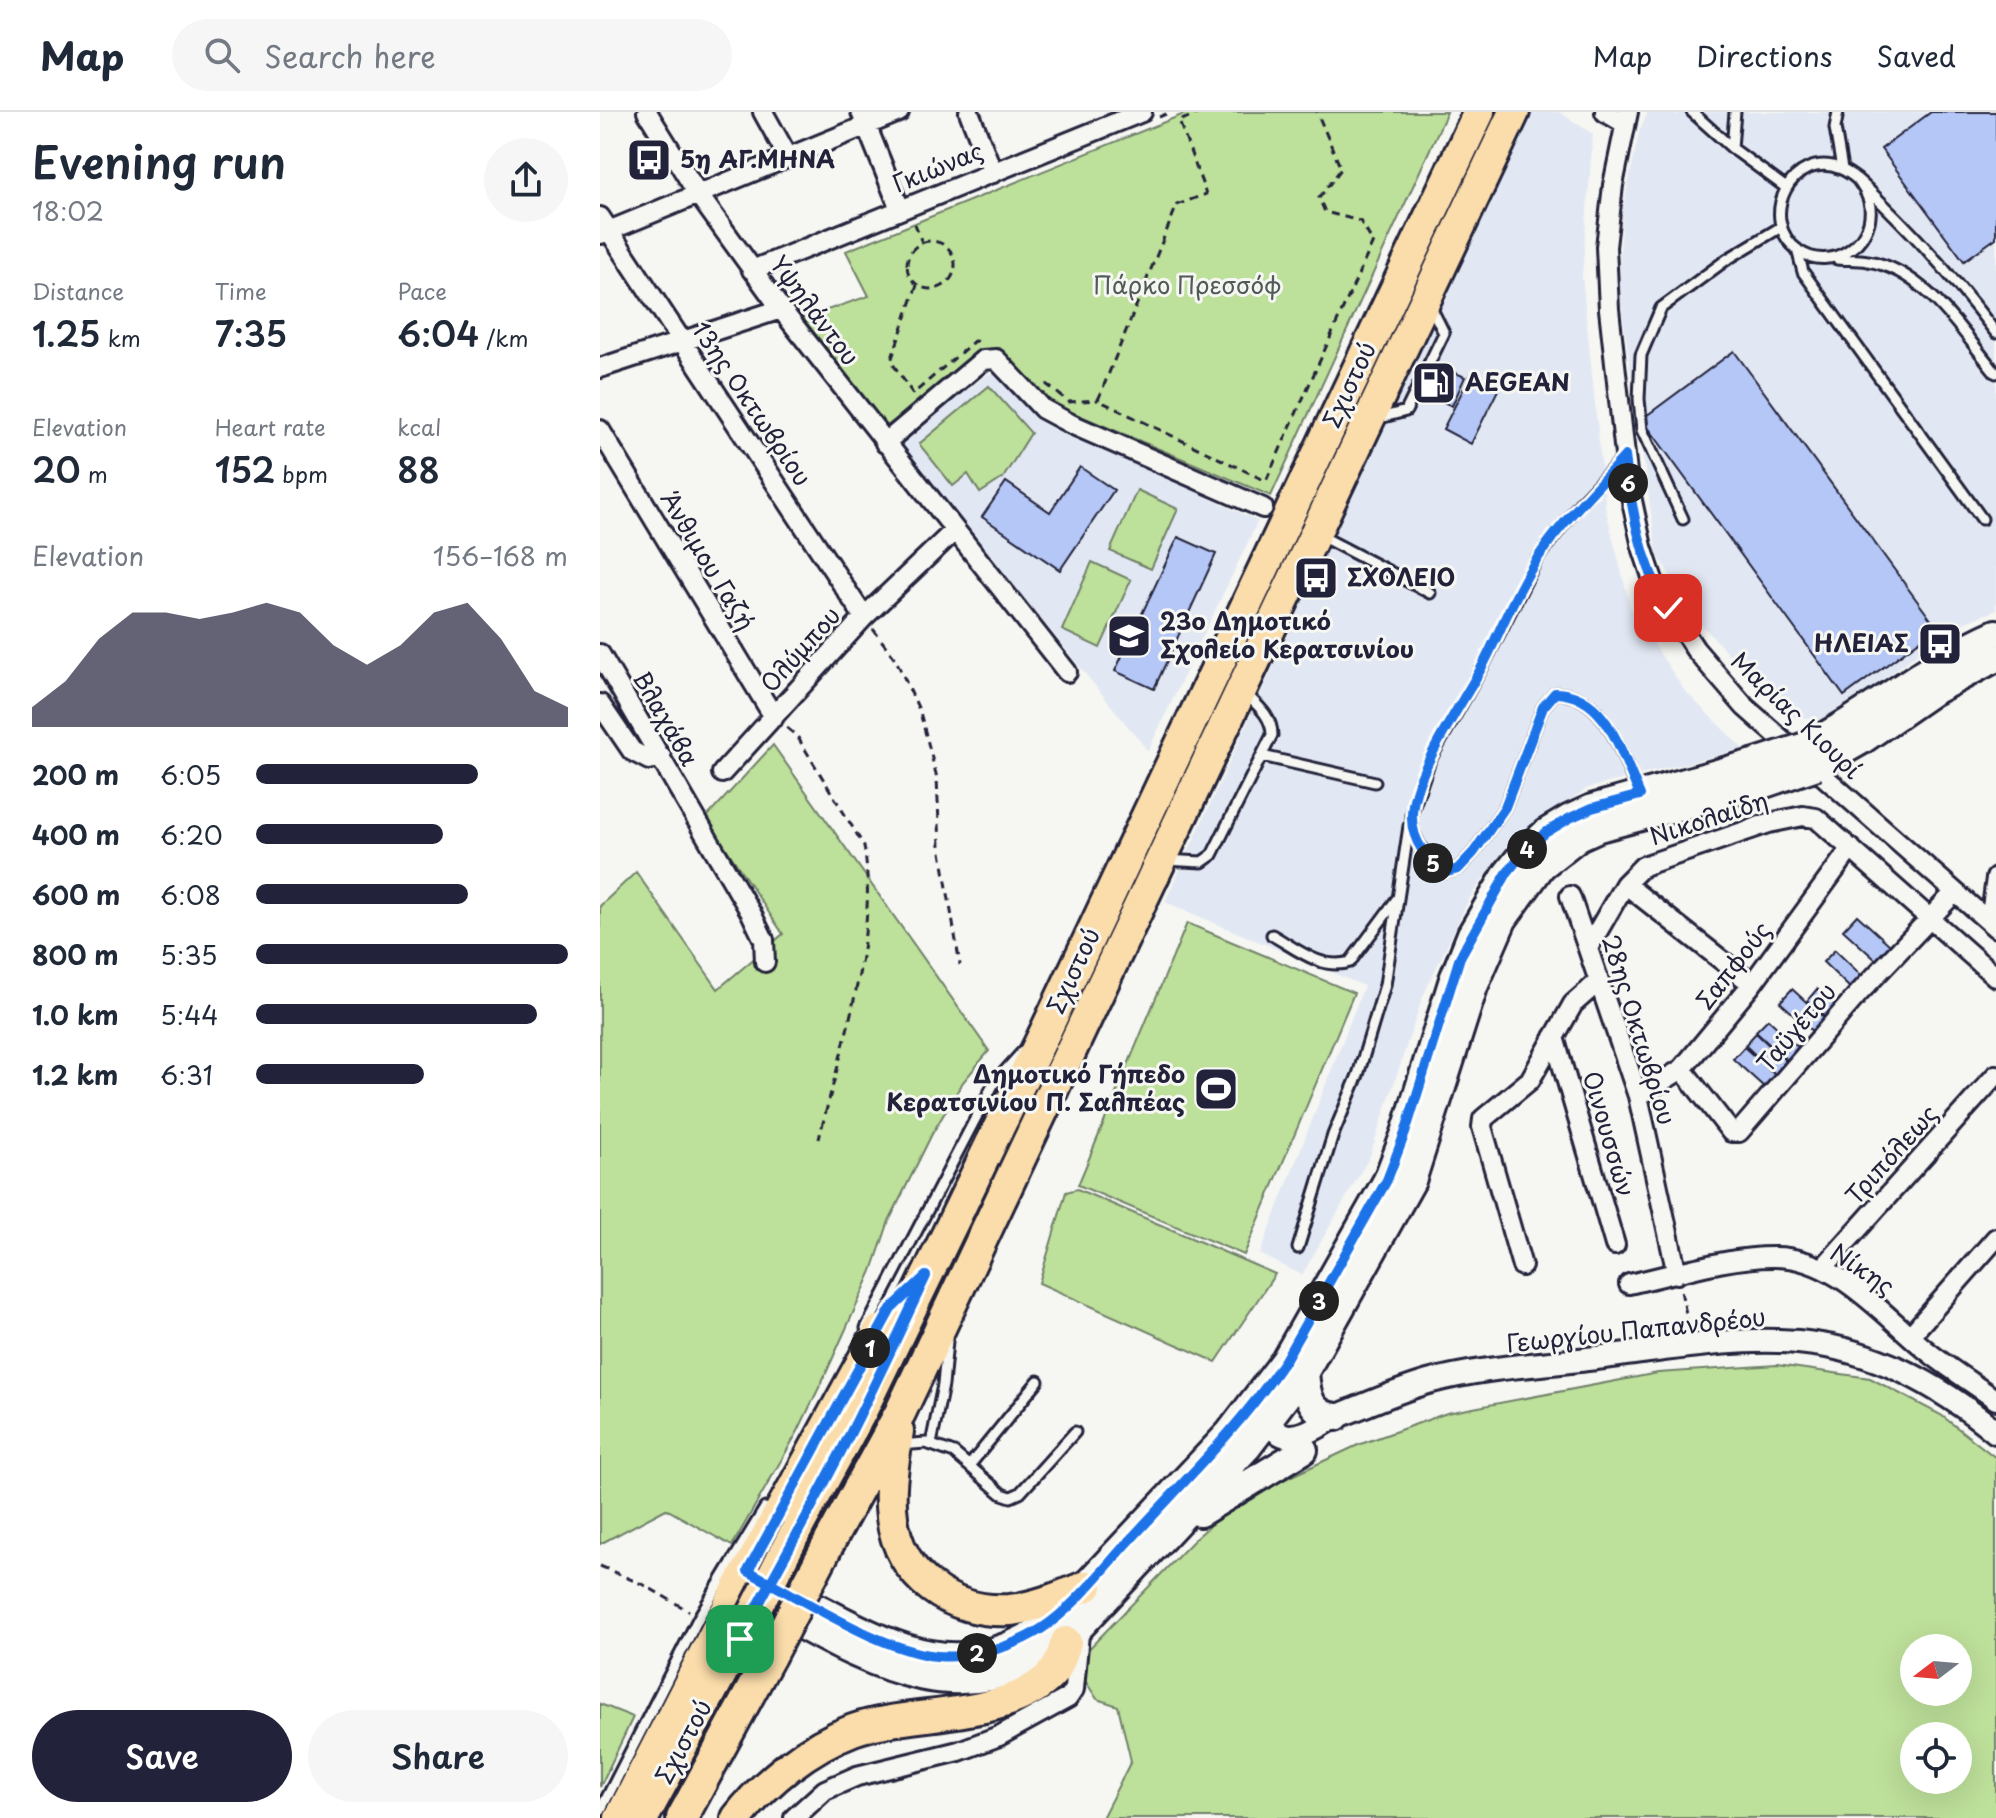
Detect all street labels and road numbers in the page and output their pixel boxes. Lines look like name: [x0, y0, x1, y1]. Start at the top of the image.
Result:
street label: Γκιώνας: [887, 132, 988, 201]
street label: Υψηλάντου: [762, 247, 869, 372]
street label: 13ης Οκτωβρίου: [684, 313, 821, 492]
street label: Σχιστού: [1313, 335, 1384, 433]
street label: Άνθιμου Γαζή: [653, 483, 765, 637]
street label: Ολύμπου: [751, 598, 848, 700]
street label: Μαρίας Κιουρί: [1724, 643, 1871, 787]
street label: Βλαχάβα: [625, 664, 708, 772]
street label: Νικολαϊδη: [1645, 781, 1772, 853]
street label: Σαπφούς: [1686, 913, 1778, 1017]
street label: Σχιστού: [1037, 921, 1108, 1019]
street label: 28ης Οκτωβρίου: [1594, 930, 1686, 1129]
street label: Ταϋγέτου: [1747, 974, 1844, 1079]
street label: Οινουσσών: [1575, 1066, 1645, 1200]
street label: Τριπόλεως: [1836, 1096, 1945, 1212]
street label: Νίκης: [1824, 1234, 1902, 1303]
street label: Γεωργίου Παπανδρέου: [1504, 1297, 1767, 1361]
street label: Σχιστού: [645, 1692, 720, 1790]

